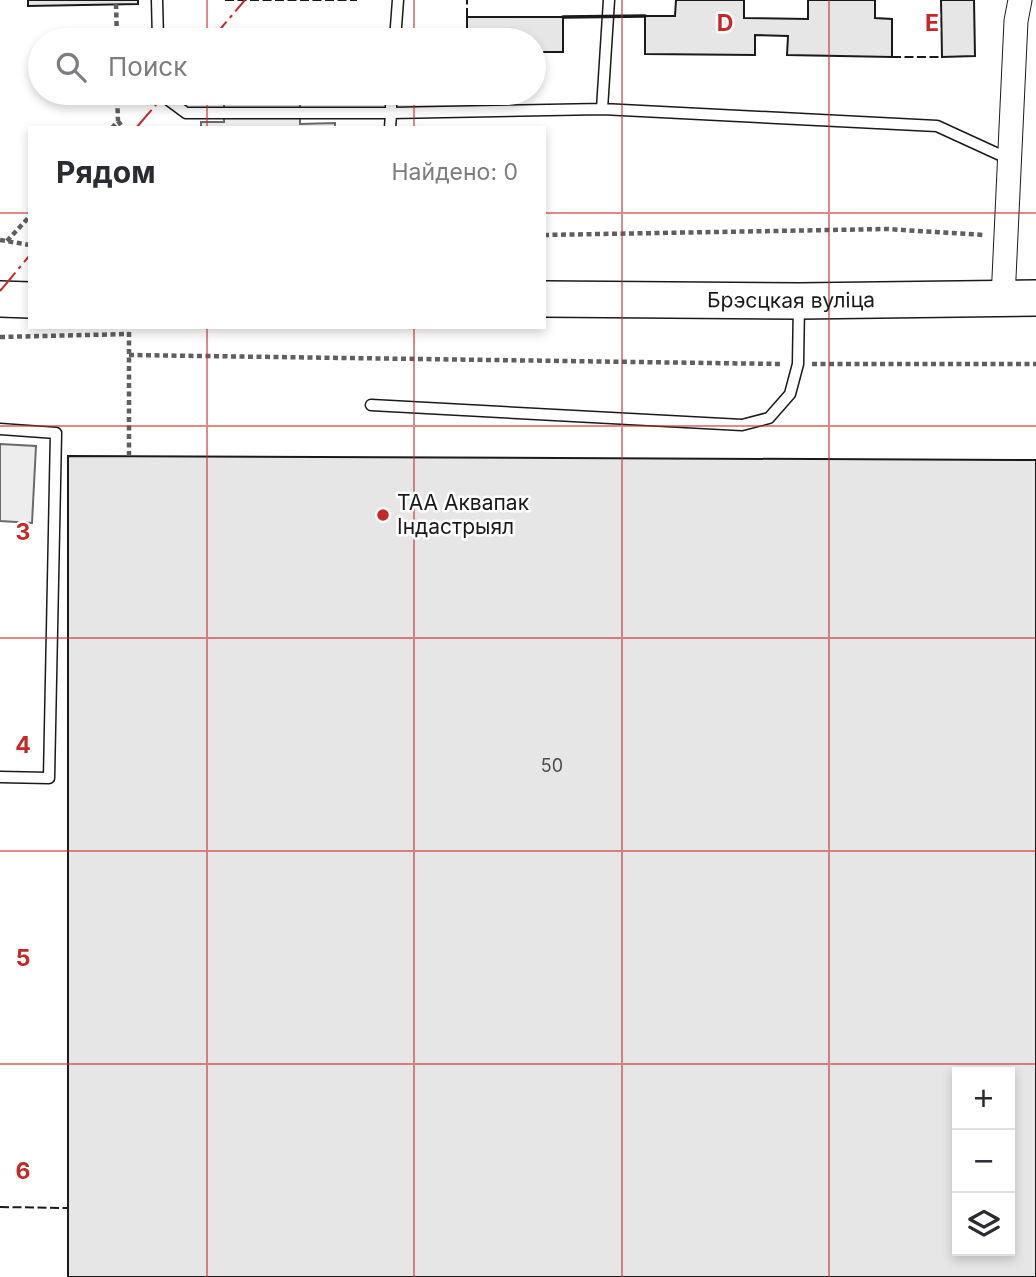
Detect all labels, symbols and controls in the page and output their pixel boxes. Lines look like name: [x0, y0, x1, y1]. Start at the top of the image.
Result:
text: D: [717, 9, 733, 37]
text: E: [925, 9, 939, 37]
search box: [28, 28, 546, 105]
icon: search: [52, 48, 90, 86]
text: Поиск: [108, 51, 187, 82]
text: Рядом: [56, 154, 156, 190]
text: Найдено: 0: [392, 158, 518, 186]
street label: Брэсцкая вуліца: [707, 287, 875, 313]
place label: ТАА Аквапак Індастрыял: [397, 490, 530, 539]
marker: ТАА Аквапак Індастрыял: [375, 507, 391, 523]
text: 3: [16, 518, 30, 546]
text: 4: [15, 731, 31, 759]
house number: 50: [541, 755, 563, 776]
text: 5: [16, 944, 30, 972]
map controls: [952, 1067, 1015, 1256]
button: +: [952, 1067, 1015, 1130]
button: −: [952, 1130, 1015, 1193]
text: 6: [16, 1157, 30, 1185]
button: layers: [952, 1193, 1015, 1256]

